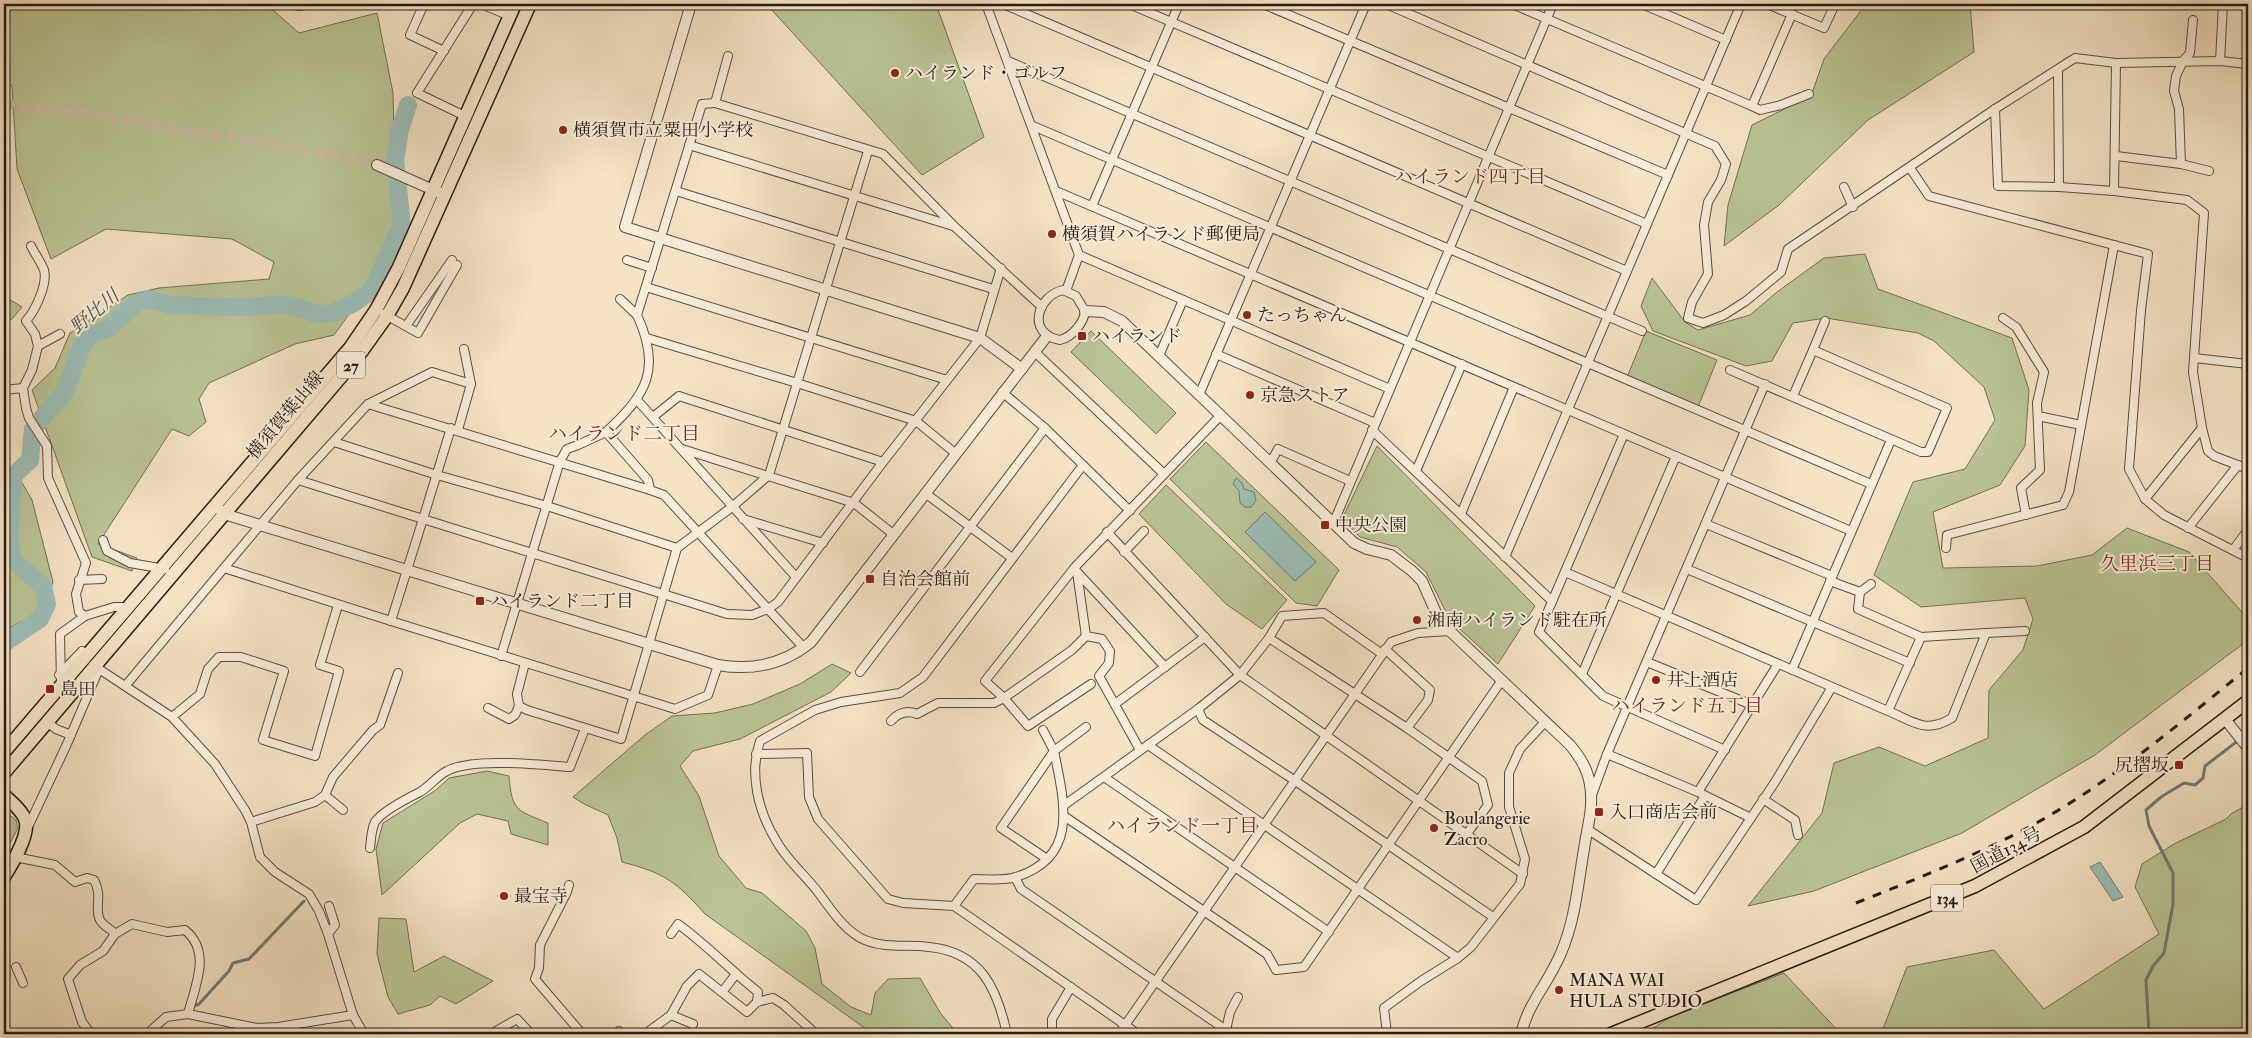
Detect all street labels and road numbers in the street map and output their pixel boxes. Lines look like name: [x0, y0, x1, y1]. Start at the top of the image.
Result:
road number: 27: [337, 352, 365, 378]
street label: 横須賀葉山線: [242, 367, 329, 464]
street label: 国道134号: [1967, 822, 2046, 879]
road number: 134: [1931, 884, 1963, 911]

